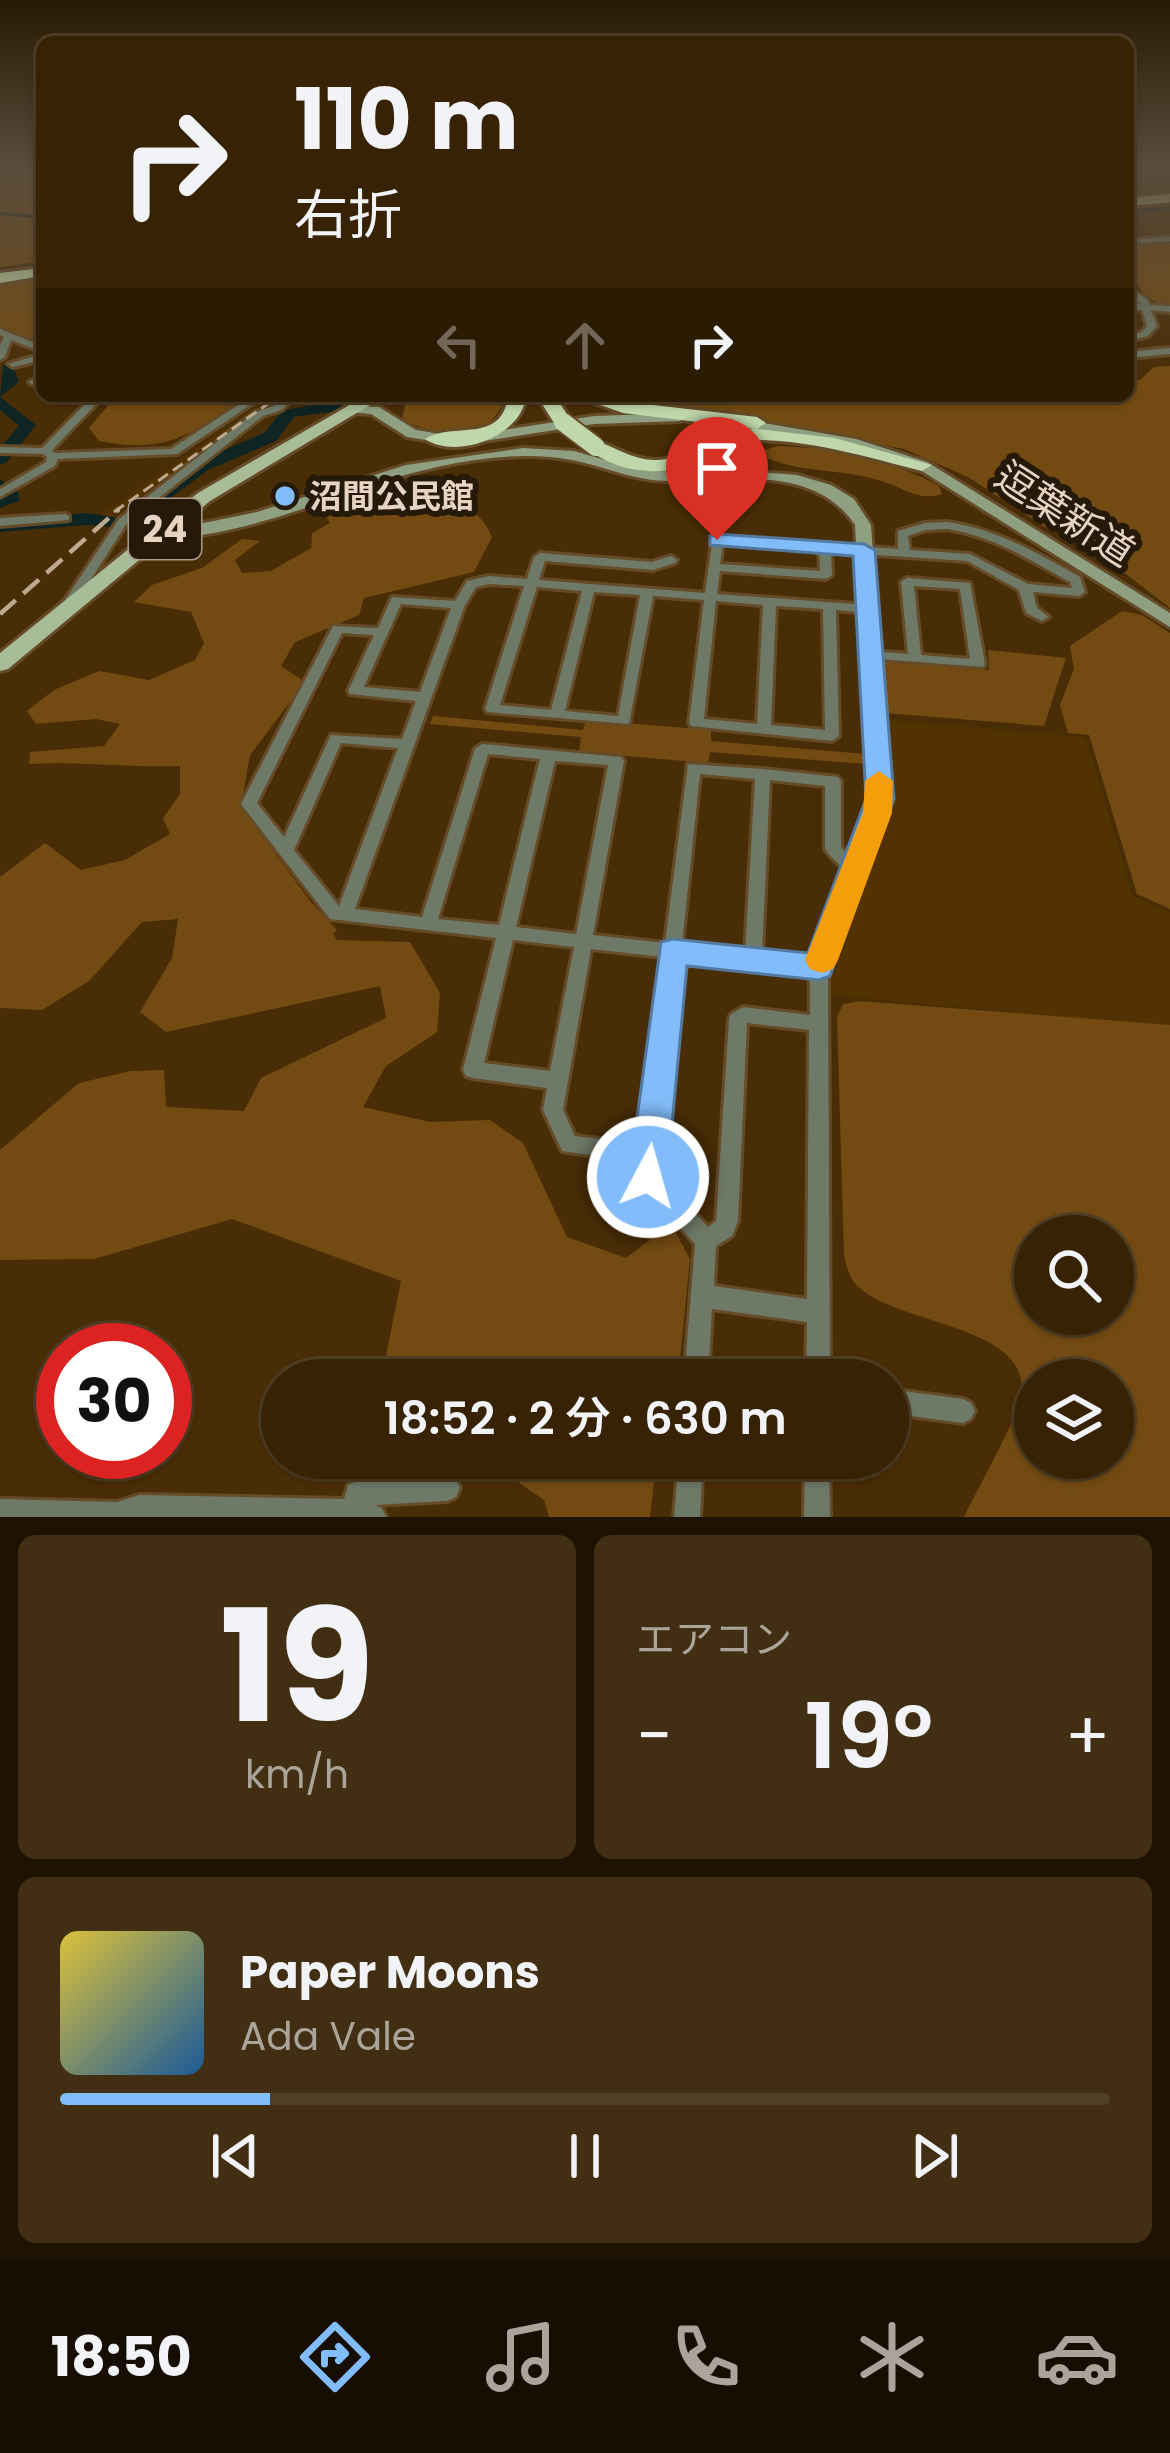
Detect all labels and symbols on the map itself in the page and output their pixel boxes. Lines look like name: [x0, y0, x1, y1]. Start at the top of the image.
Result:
pin: [666, 417, 768, 540]
street label: 逗葉新道: [985, 448, 1145, 580]
place label: 沼間公民館: [309, 473, 474, 520]
marker: 沼間公民館: [272, 483, 298, 509]
road number: 24: [129, 499, 201, 559]
position arrow: [585, 1114, 711, 1240]
speed limit sign: 30: [36, 1323, 192, 1479]

